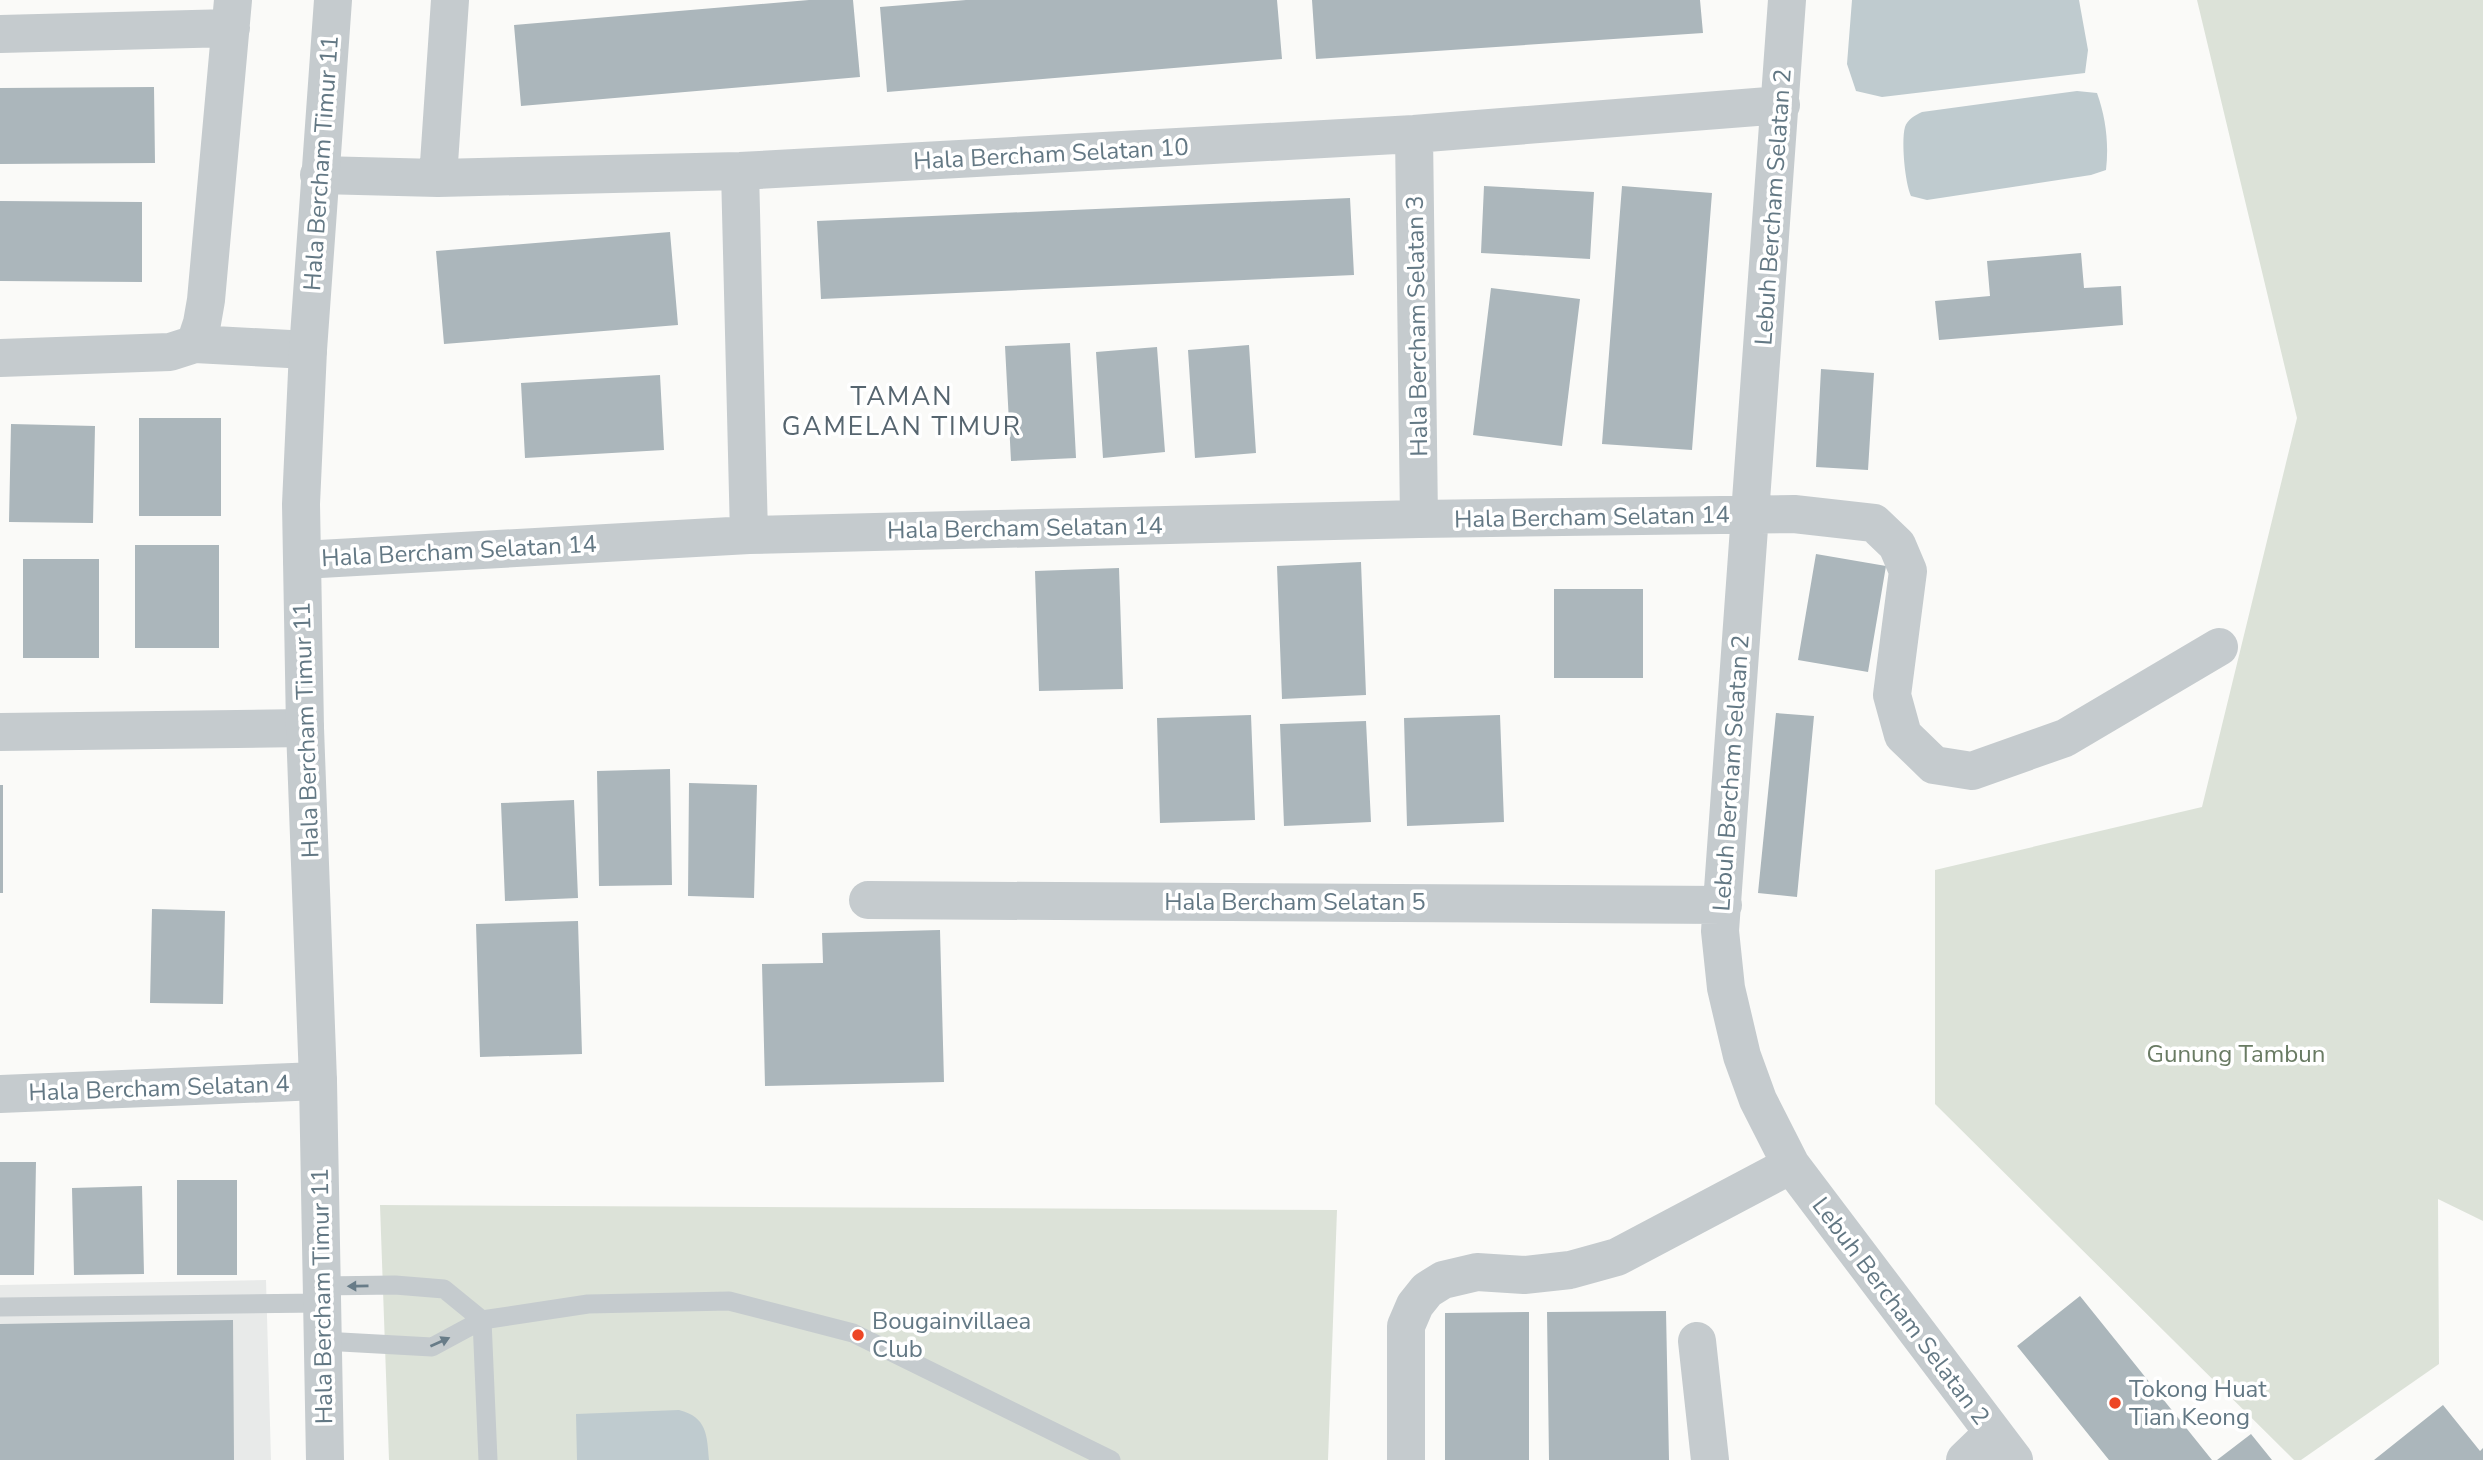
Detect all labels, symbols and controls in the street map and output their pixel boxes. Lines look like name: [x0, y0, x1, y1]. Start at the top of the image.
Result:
street label: Hala Bercham Timur 11: [296, 34, 346, 292]
street label: Lebuh Bercham Selatan 2: [1747, 68, 1799, 346]
street label: Hala Bercham Selatan 10: [913, 131, 1189, 177]
street label: Hala Bercham Selatan 3: [1399, 195, 1435, 457]
district label: TAMAN GAMELAN TIMUR: [782, 379, 1022, 444]
street label: Hala Bercham Selatan 14: [1454, 499, 1730, 535]
street label: Hala Bercham Selatan 14: [887, 510, 1163, 546]
street label: Hala Bercham Selatan 14: [321, 528, 597, 574]
street label: Hala Bercham Timur 11: [286, 601, 326, 859]
street label: Lebuh Bercham Selatan 2: [1705, 634, 1757, 912]
street label: Hala Bercham Selatan 5: [1164, 886, 1426, 918]
park label: Gunung Tambun: [2147, 1038, 2325, 1070]
street label: Hala Bercham Selatan 4: [28, 1067, 290, 1109]
street label: Hala Bercham Timur 11: [304, 1168, 340, 1424]
street label: Lebuh Bercham Selatan 2: [1805, 1191, 1997, 1431]
one-way arrow: [346, 1280, 368, 1292]
place label: Bougainvillaea Club: [872, 1305, 1031, 1365]
marker: Bougainvillaea Club: [850, 1327, 866, 1343]
one-way arrow: [430, 1336, 451, 1347]
place label: Tokong Huat Tian Keong: [2129, 1373, 2267, 1433]
marker: Tokong Huat Tian Keong: [2107, 1395, 2123, 1411]

